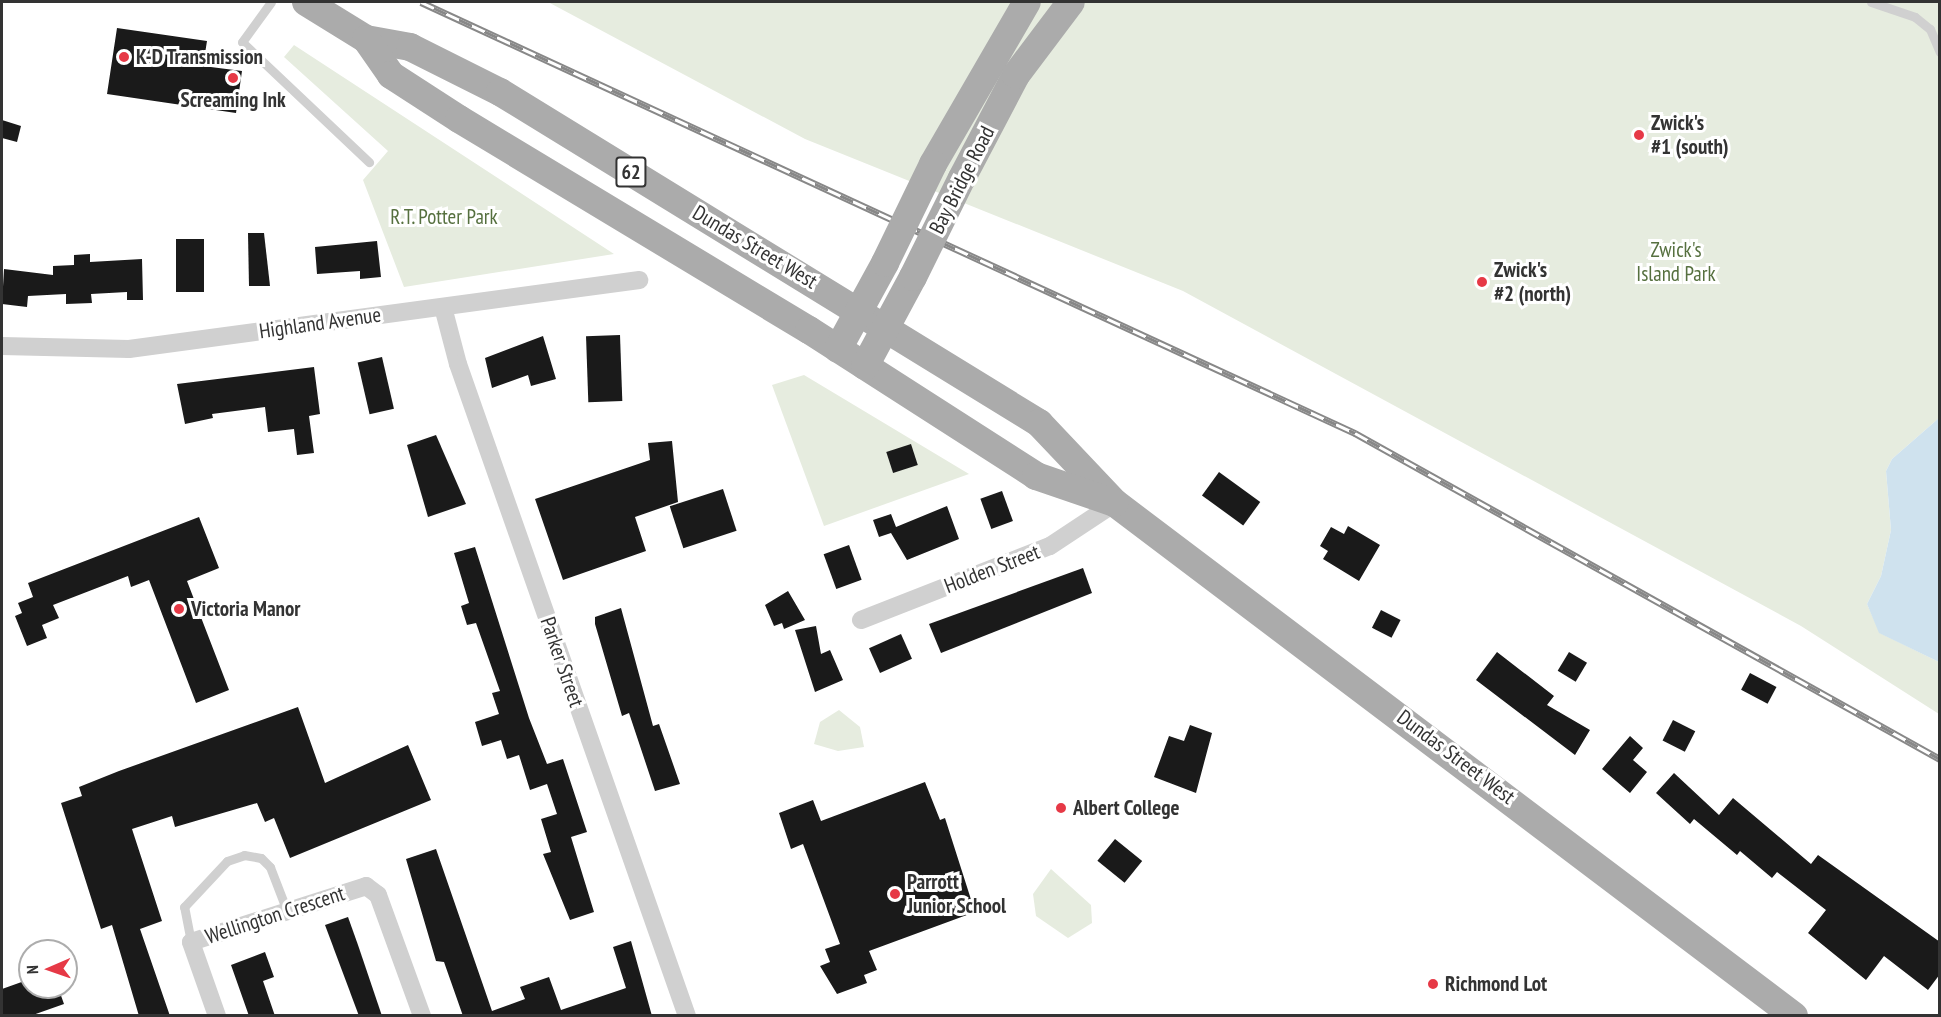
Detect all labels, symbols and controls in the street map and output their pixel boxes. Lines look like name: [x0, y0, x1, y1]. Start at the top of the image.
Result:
place label: K-D Transmission: [136, 44, 264, 70]
marker: K-D Transmission: [117, 50, 131, 64]
marker: Screaming Ink: [226, 71, 240, 85]
place label: Screaming Ink: [180, 87, 286, 113]
place label: Zwick's #1 (south): [1651, 110, 1729, 160]
street label: Bay Bridge Road: [924, 122, 1000, 238]
marker: Zwick's #1 (south): [1632, 128, 1646, 142]
road number: 62: [614, 155, 648, 189]
street label: Dundas Street West: [688, 200, 822, 294]
park label: R.T. Potter Park: [390, 204, 498, 230]
park label: Zwick's Island Park: [1636, 237, 1716, 287]
place label: Zwick's #2 (north): [1494, 257, 1571, 307]
marker: Zwick's #2 (north): [1475, 275, 1489, 289]
street label: Highland Avenue: [257, 302, 383, 344]
street label: Holden Street: [941, 539, 1043, 599]
place label: Victoria Manor: [191, 596, 300, 622]
marker: Victoria Manor: [172, 602, 186, 616]
street label: Parker Street: [535, 614, 589, 710]
street label: Dundas Street West: [1392, 704, 1520, 810]
place label: Albert College: [1073, 795, 1180, 821]
marker: Albert College: [1054, 801, 1068, 815]
place label: Parrott Junior School: [907, 869, 1006, 919]
street label: Wellington Crescent: [202, 881, 348, 949]
marker: Parrott Junior School: [888, 887, 902, 901]
north arrow: [18, 939, 78, 999]
text: N: [22, 965, 42, 974]
place label: Richmond Lot: [1445, 971, 1547, 997]
marker: Richmond Lot: [1426, 977, 1440, 991]

